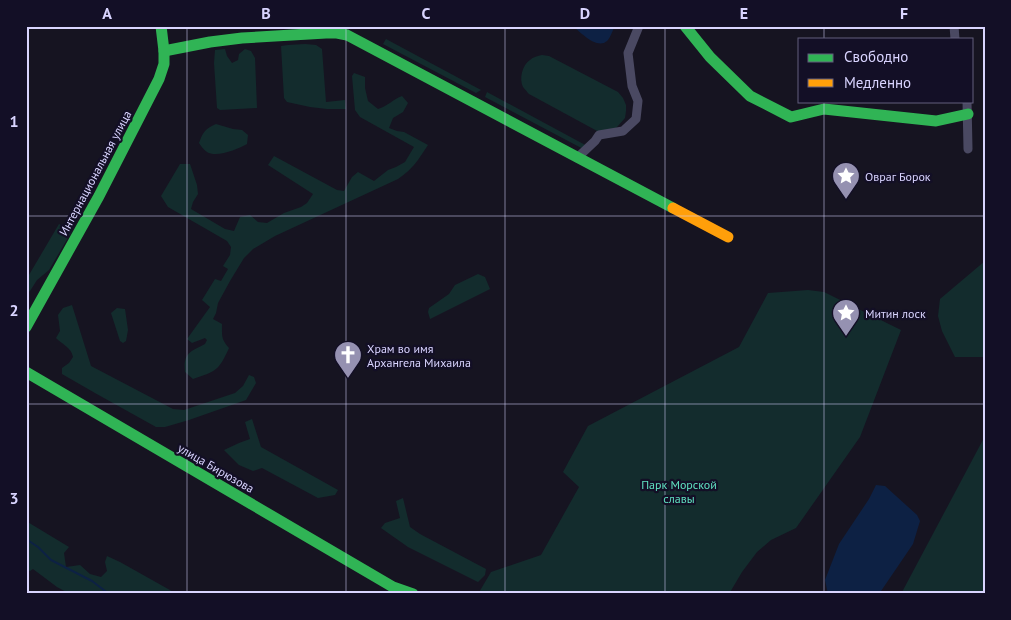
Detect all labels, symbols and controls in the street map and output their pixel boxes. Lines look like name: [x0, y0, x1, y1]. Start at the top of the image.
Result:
text: A: [102, 3, 112, 23]
text: B: [261, 3, 271, 23]
text: C: [422, 3, 431, 23]
text: D: [580, 3, 590, 23]
text: E: [740, 3, 748, 23]
text: F: [900, 3, 908, 23]
legend: [798, 38, 974, 102]
text: Свободно: [844, 47, 908, 66]
text: Медленно: [844, 73, 911, 92]
street label: Интернациональная улица: [56, 108, 134, 238]
text: 1: [9, 111, 19, 131]
place icon: Овраг Борок: [831, 161, 861, 200]
place label: Овраг Борок: [865, 169, 931, 184]
place icon: Митин лоск: [831, 298, 861, 337]
text: 2: [9, 300, 19, 320]
place label: Митин лоск: [865, 306, 926, 321]
church icon: Храм во имя Архангела Михаила: [333, 340, 363, 379]
place label: Храм во имя Архангела Михаила: [367, 341, 471, 370]
street label: улица Бирюзова: [175, 440, 257, 496]
park label: Парк Морской славы: [641, 477, 717, 506]
text: 3: [9, 488, 19, 508]

